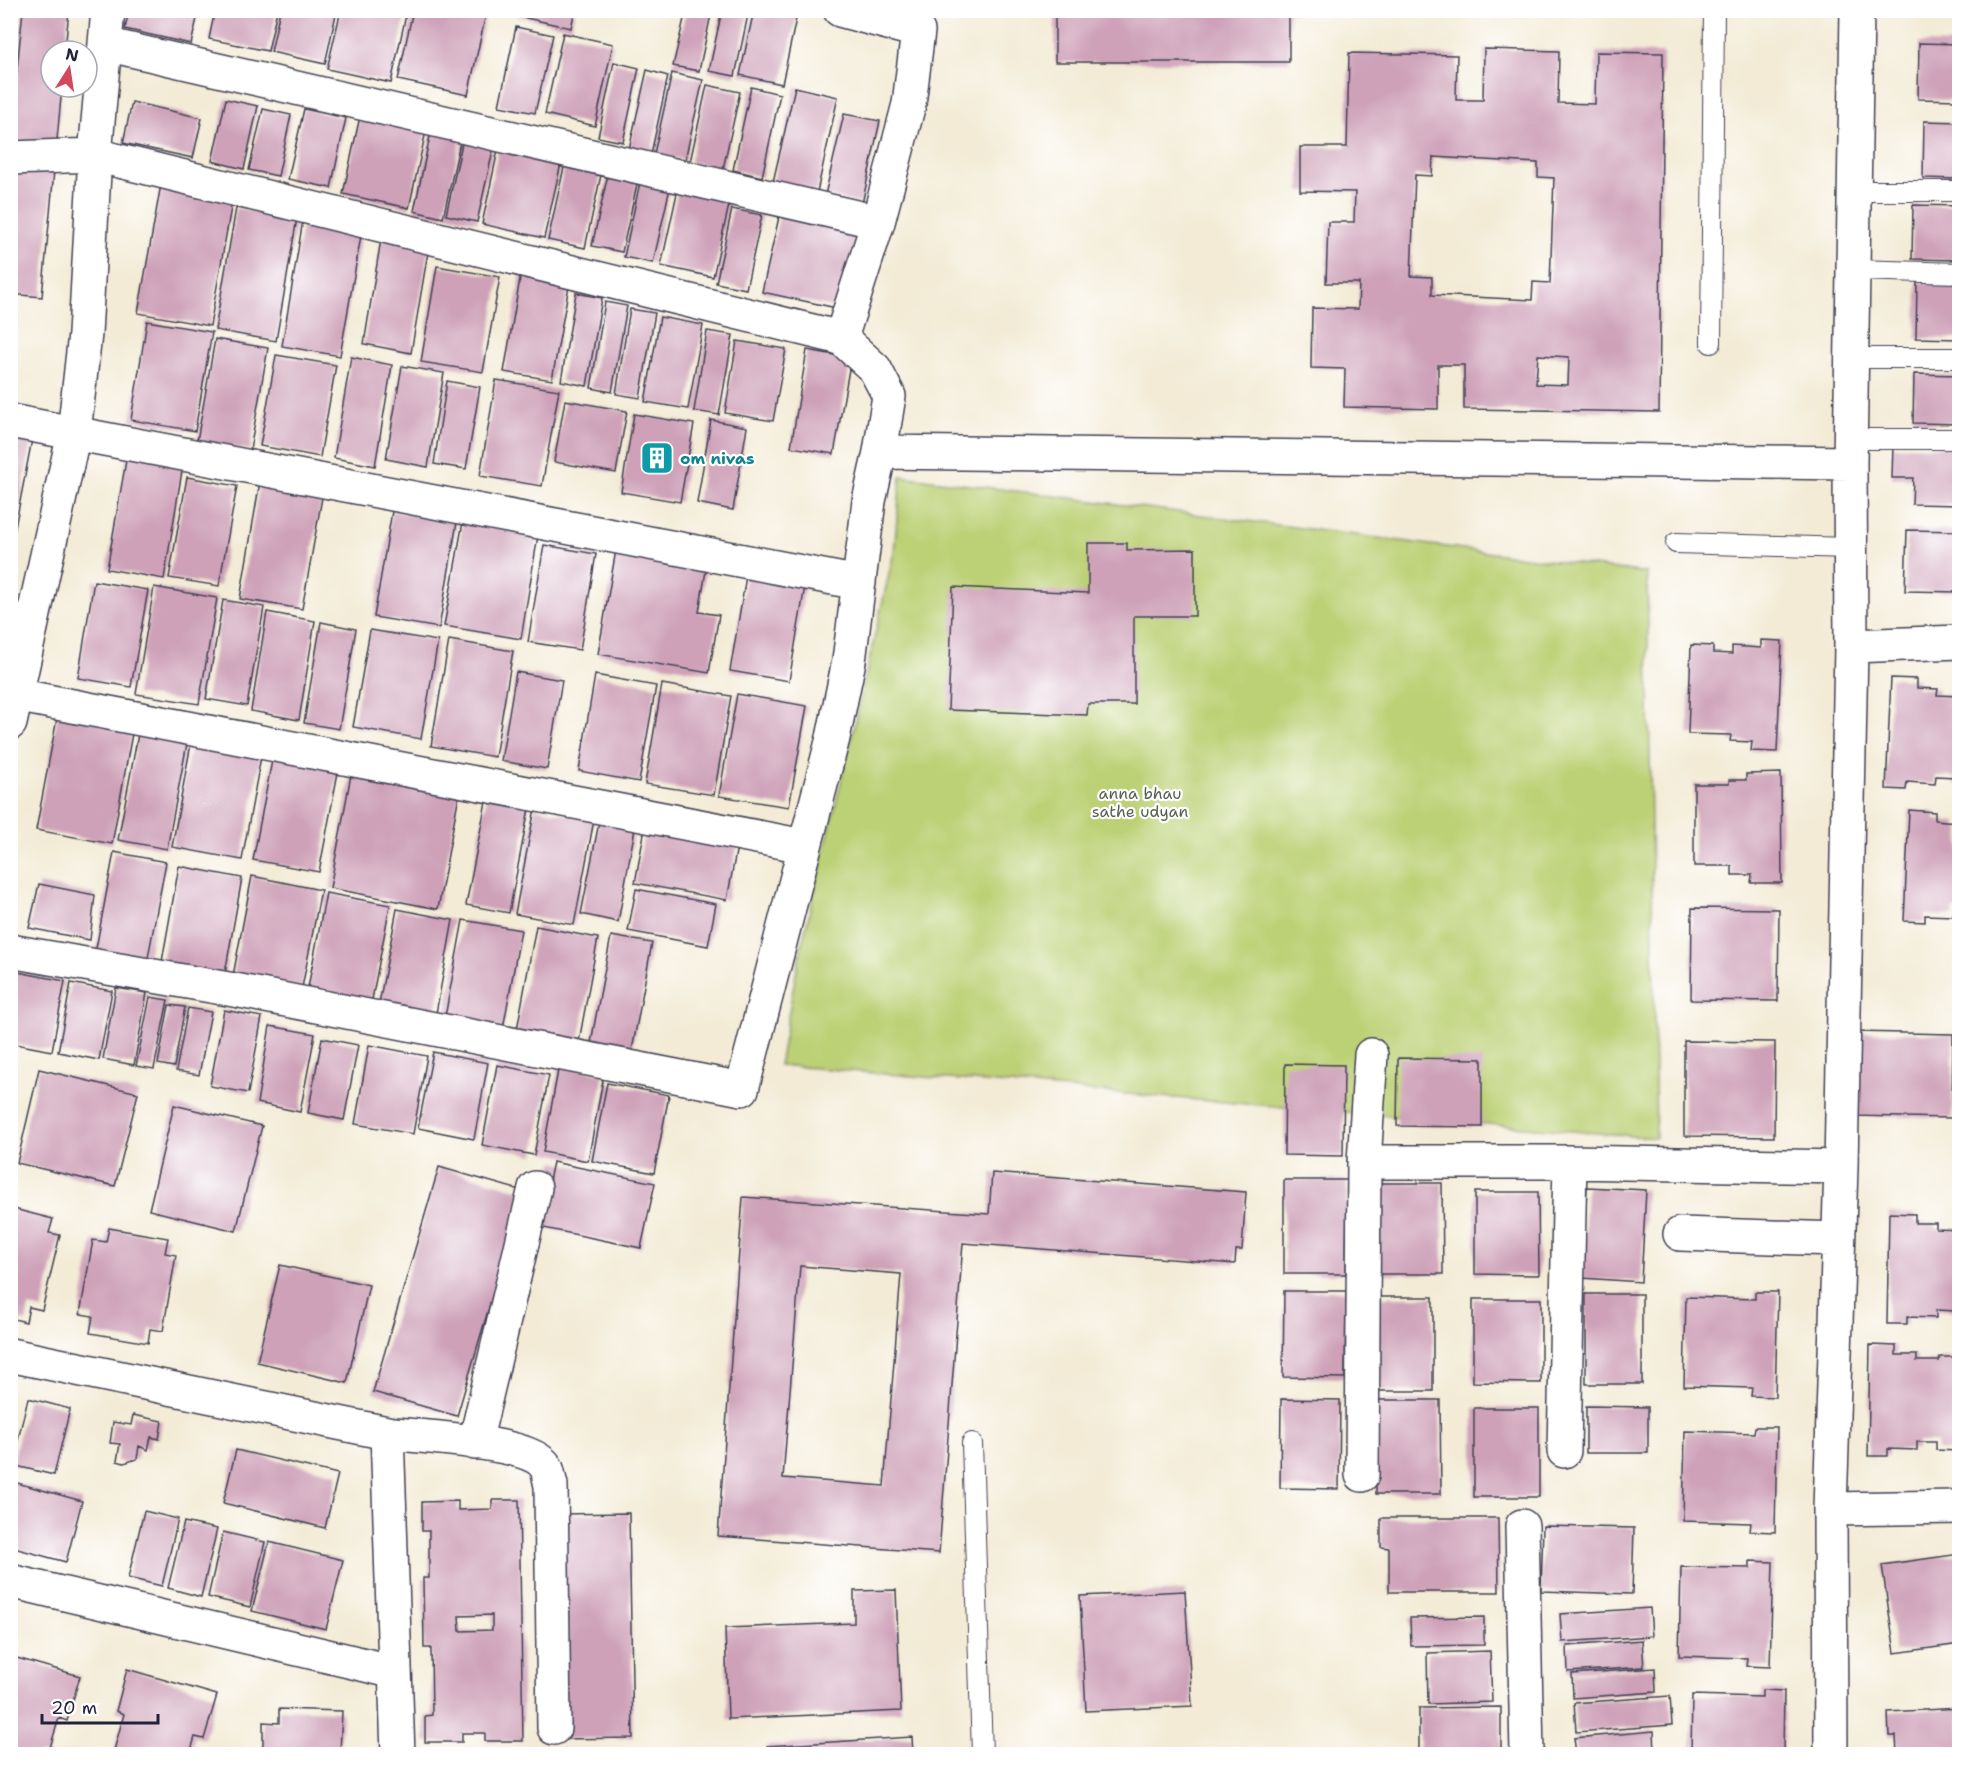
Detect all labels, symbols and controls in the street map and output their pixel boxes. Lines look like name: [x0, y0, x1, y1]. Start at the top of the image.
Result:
north arrow: [39, 39, 99, 99]
text: N: [64, 43, 80, 66]
building icon: om nivas: [639, 440, 675, 476]
place label: om nivas: [680, 448, 754, 469]
park label: anna bhau sathe udyan: [1092, 783, 1188, 822]
scale bar: [42, 1687, 158, 1725]
text: 20 m: [51, 1696, 97, 1720]

